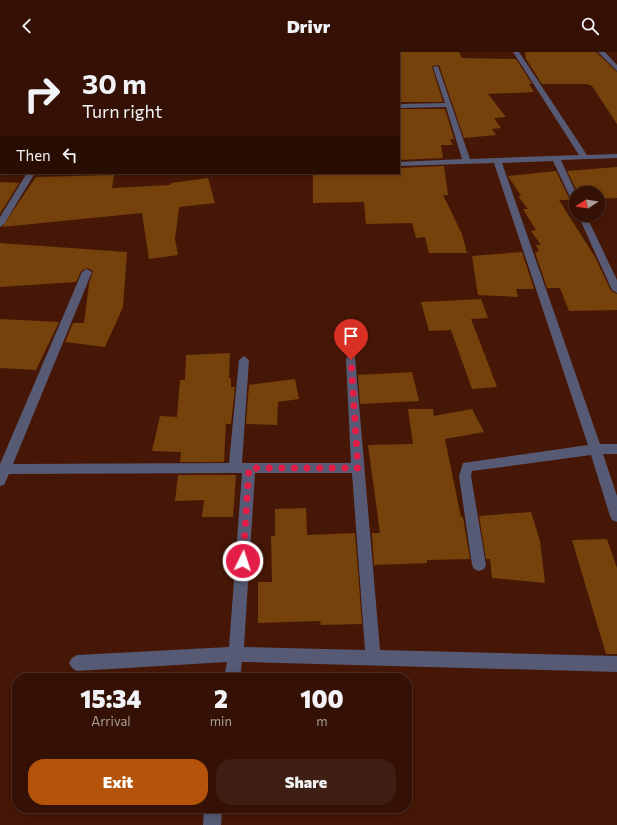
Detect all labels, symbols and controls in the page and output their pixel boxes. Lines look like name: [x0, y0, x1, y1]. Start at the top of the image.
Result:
icon: back: [16, 15, 38, 37]
text: Drivr: [287, 15, 330, 37]
icon: search: [579, 15, 601, 37]
text: 30 m: [82, 66, 147, 100]
icon: right: [16, 68, 68, 120]
text: Turn right: [82, 100, 162, 122]
icon: left: [59, 144, 81, 166]
text: Then: [16, 146, 51, 164]
north arrow: [569, 186, 605, 222]
map controls: [569, 186, 605, 222]
pin: [334, 319, 368, 360]
icon: arrive: [340, 325, 362, 347]
position arrow: [222, 540, 264, 582]
text: 15:34: [80, 684, 141, 713]
text: 2: [214, 684, 228, 713]
text: 100: [300, 684, 344, 713]
text: Arrival: [91, 713, 131, 729]
text: min: [210, 713, 232, 729]
text: m: [316, 713, 328, 729]
button: Exit: [28, 759, 208, 805]
button: Share: [216, 759, 396, 805]

